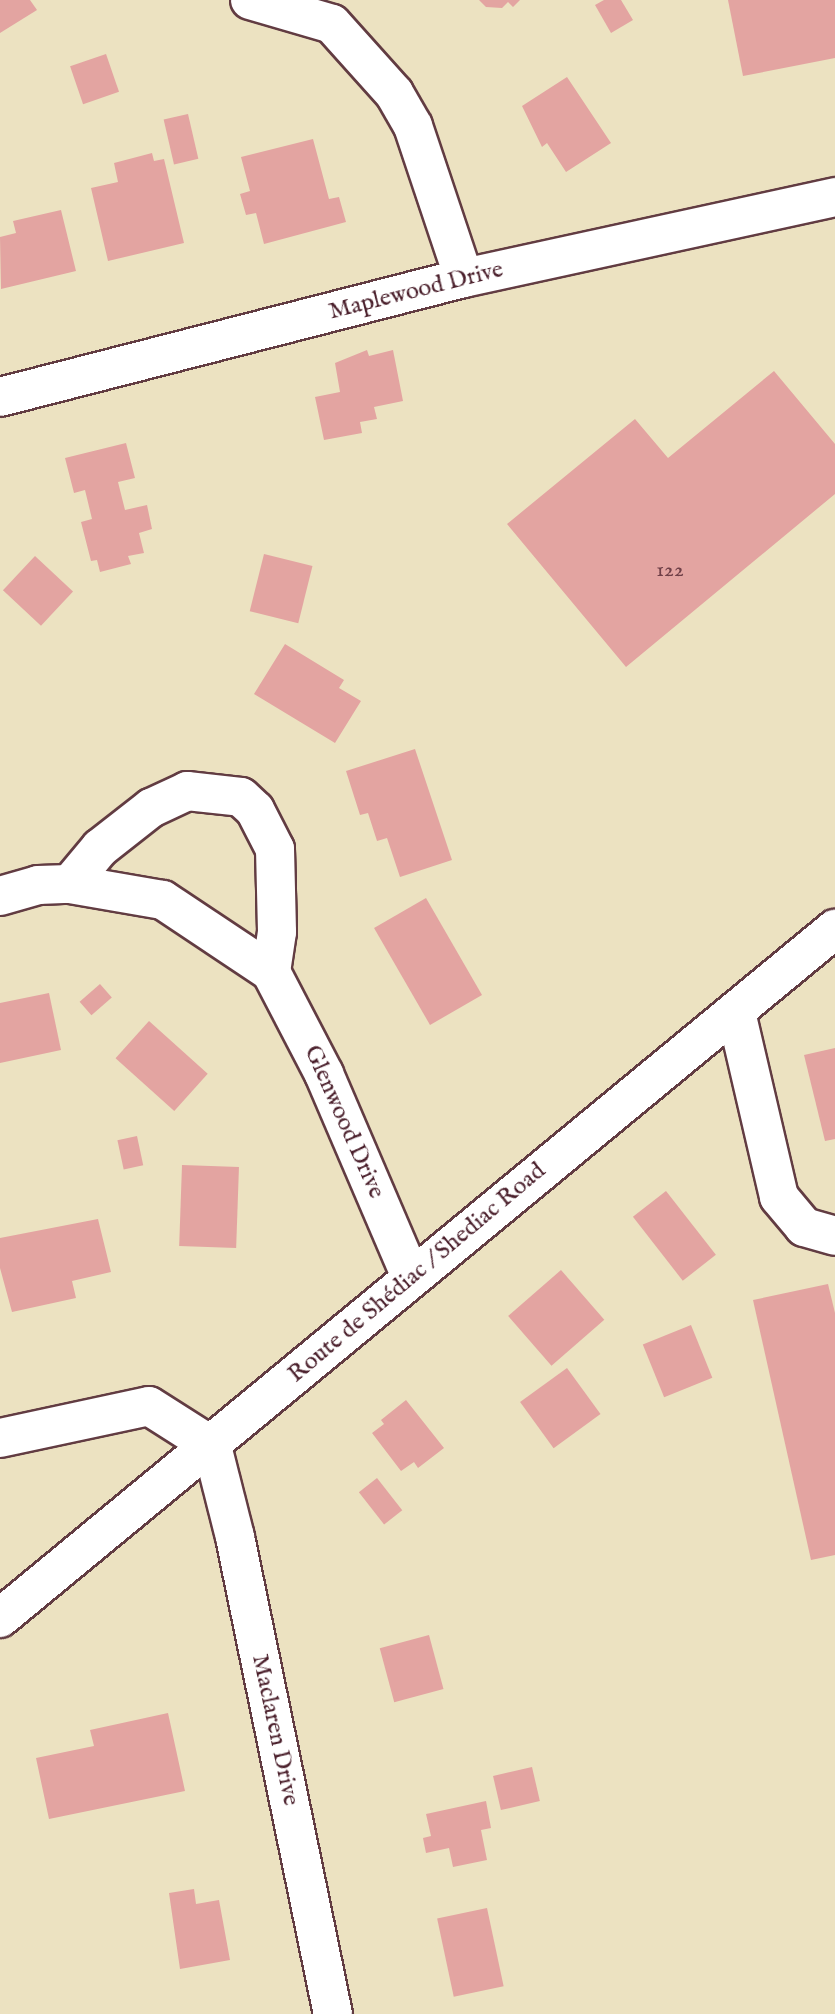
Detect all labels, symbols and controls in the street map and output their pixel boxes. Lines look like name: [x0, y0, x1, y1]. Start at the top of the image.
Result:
street label: Maplewood Drive: [326, 255, 506, 327]
house number: 122: [656, 558, 684, 584]
street label: Glenwood Drive: [297, 1041, 391, 1203]
street label: Route de Shédiac / Shediac Road: [283, 1157, 551, 1389]
street label: Maclaren Drive: [245, 1652, 305, 1808]

